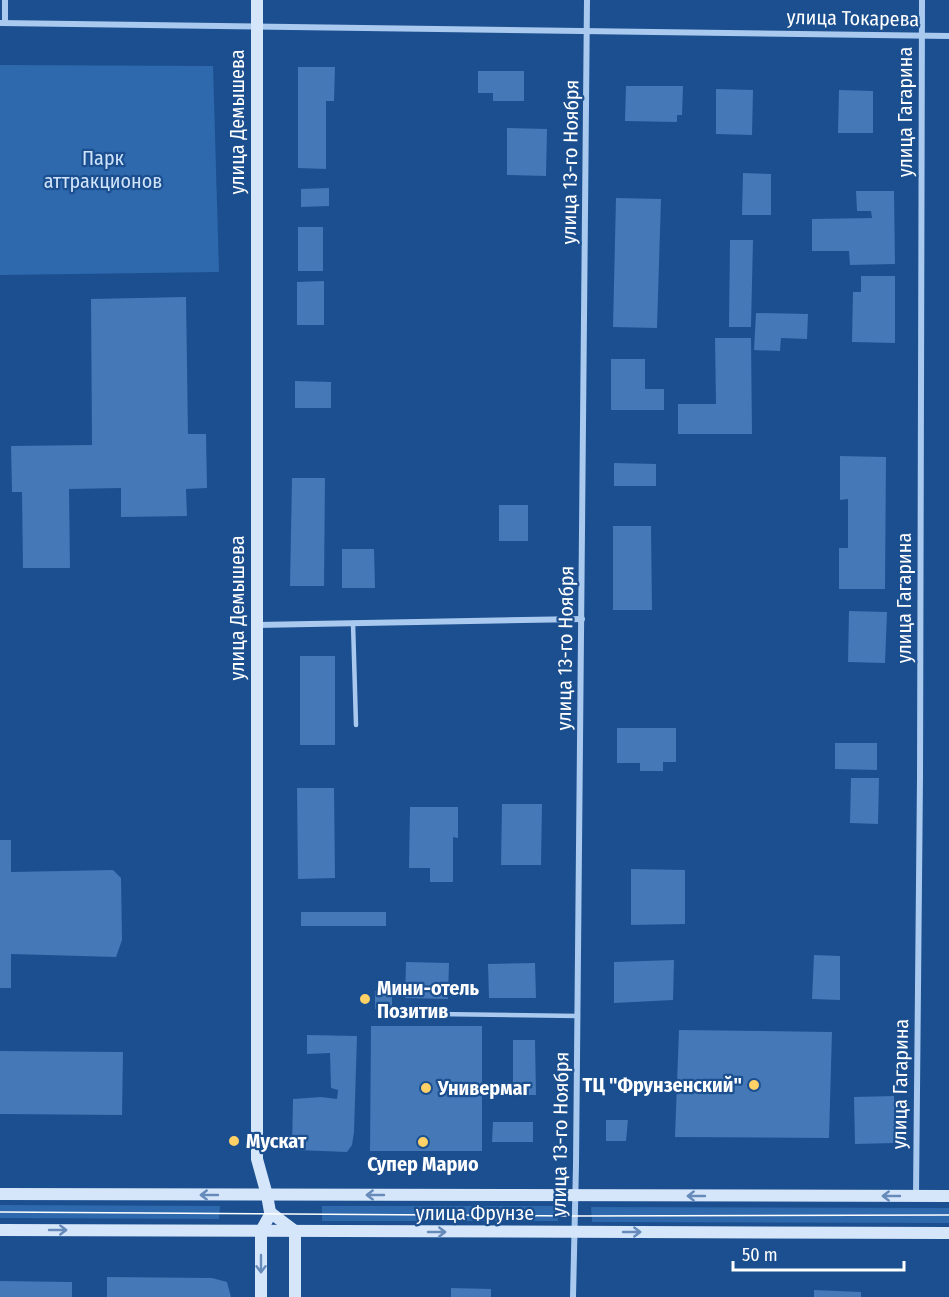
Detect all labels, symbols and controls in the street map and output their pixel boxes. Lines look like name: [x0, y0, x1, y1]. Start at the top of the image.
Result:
street label: улица Токарева: [787, 5, 919, 31]
street label: улица Гагарина: [893, 47, 917, 177]
street label: улица Демышева: [225, 49, 249, 195]
street label: улица 13-го Ноября: [557, 80, 583, 244]
park label: Парк аттракционов: [44, 146, 162, 193]
street label: улица Гагарина: [892, 533, 916, 663]
street label: улица Демышева: [225, 535, 249, 681]
street label: улица 13-го Ноября: [552, 566, 578, 730]
place label: Мини-отель Позитив: [377, 976, 479, 1023]
marker: Мини-отель Позитив: [358, 992, 372, 1006]
street label: улица Гагарина: [887, 1019, 913, 1149]
street label: улица 13-го Ноября: [547, 1052, 573, 1216]
place label: ТЦ "Фрунзенский": [583, 1073, 742, 1097]
place label: Универмаг: [437, 1076, 530, 1100]
marker: ТЦ "Фрунзенский": [747, 1078, 761, 1092]
marker: Универмаг: [419, 1081, 433, 1095]
place label: Мускат: [246, 1129, 307, 1153]
marker: Мускат: [227, 1134, 241, 1148]
marker: Супер Марио: [416, 1135, 430, 1149]
place label: Супер Марио: [367, 1152, 479, 1176]
one-way arrow: [199, 1189, 219, 1201]
one-way arrow: [365, 1189, 385, 1201]
one-way arrow: [686, 1190, 706, 1202]
one-way arrow: [881, 1190, 901, 1202]
street label: улица Фрунзе: [416, 1201, 534, 1225]
one-way arrow: [48, 1224, 68, 1236]
one-way arrow: [427, 1226, 447, 1238]
one-way arrow: [622, 1226, 642, 1238]
scale bar: [733, 1234, 904, 1272]
text: 50 m: [742, 1244, 778, 1266]
one-way arrow: [255, 1254, 267, 1274]

